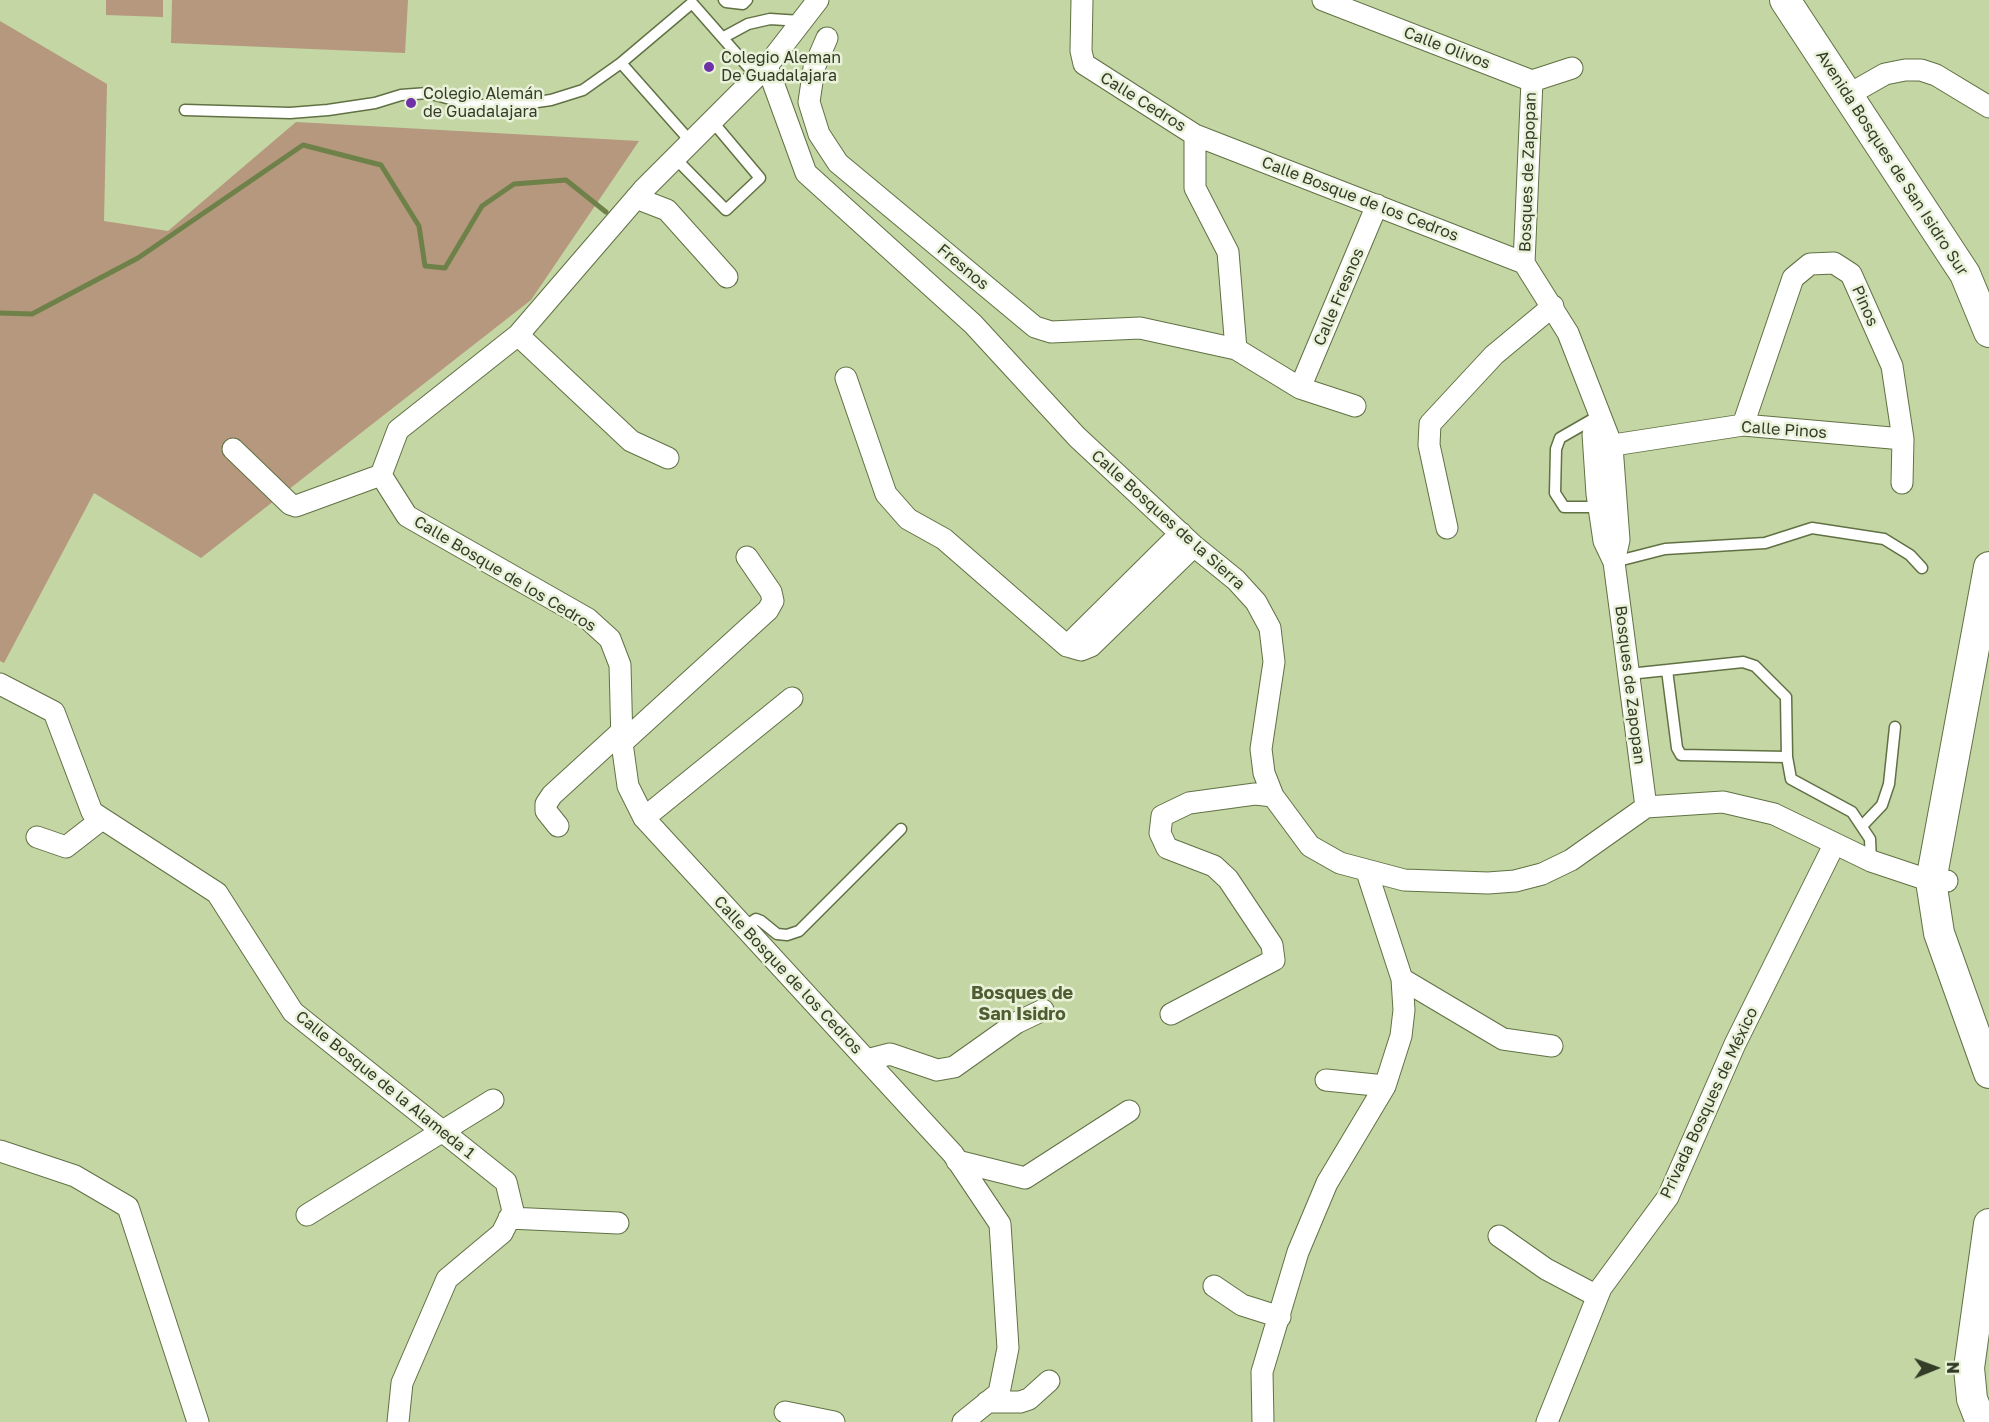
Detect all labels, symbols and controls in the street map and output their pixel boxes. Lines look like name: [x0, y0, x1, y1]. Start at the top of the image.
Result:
street label: Calle Olivos: [1401, 23, 1493, 73]
street label: Avenida Bosques de San Isidro Sur: [1812, 47, 1972, 279]
place label: Colegio Aleman De Guadalajara: [721, 48, 841, 86]
marker: Colegio Aleman De Guadalajara: [702, 60, 716, 74]
street label: Calle Cedros: [1097, 68, 1189, 136]
place label: Colegio Alemán de Guadalajara: [423, 84, 543, 122]
street label: Bosques de Zapopan: [1516, 92, 1540, 252]
marker: Colegio Alemán de Guadalajara: [404, 96, 418, 110]
street label: Calle Bosque de los Cedros: [1259, 153, 1461, 245]
street label: Fresnos: [933, 240, 993, 294]
street label: Calle Fresnos: [1310, 245, 1368, 349]
street label: Pinos: [1848, 283, 1882, 329]
street label: Calle Pinos: [1740, 417, 1828, 443]
street label: Calle Bosques de la Sierra: [1087, 446, 1249, 594]
street label: Calle Bosque de los Cedros: [410, 512, 600, 636]
street label: Bosques de Zapopan: [1611, 604, 1649, 766]
street label: Calle Bosque de los Cedros: [710, 892, 866, 1058]
district label: Bosques de San Isidro: [971, 982, 1073, 1024]
street label: Privada Bosques de México: [1656, 1004, 1762, 1202]
street label: Calle Bosque de la Alameda 1: [292, 1007, 478, 1163]
north arrow: [1905, 1338, 1965, 1398]
text: N: [1943, 1361, 1963, 1374]

